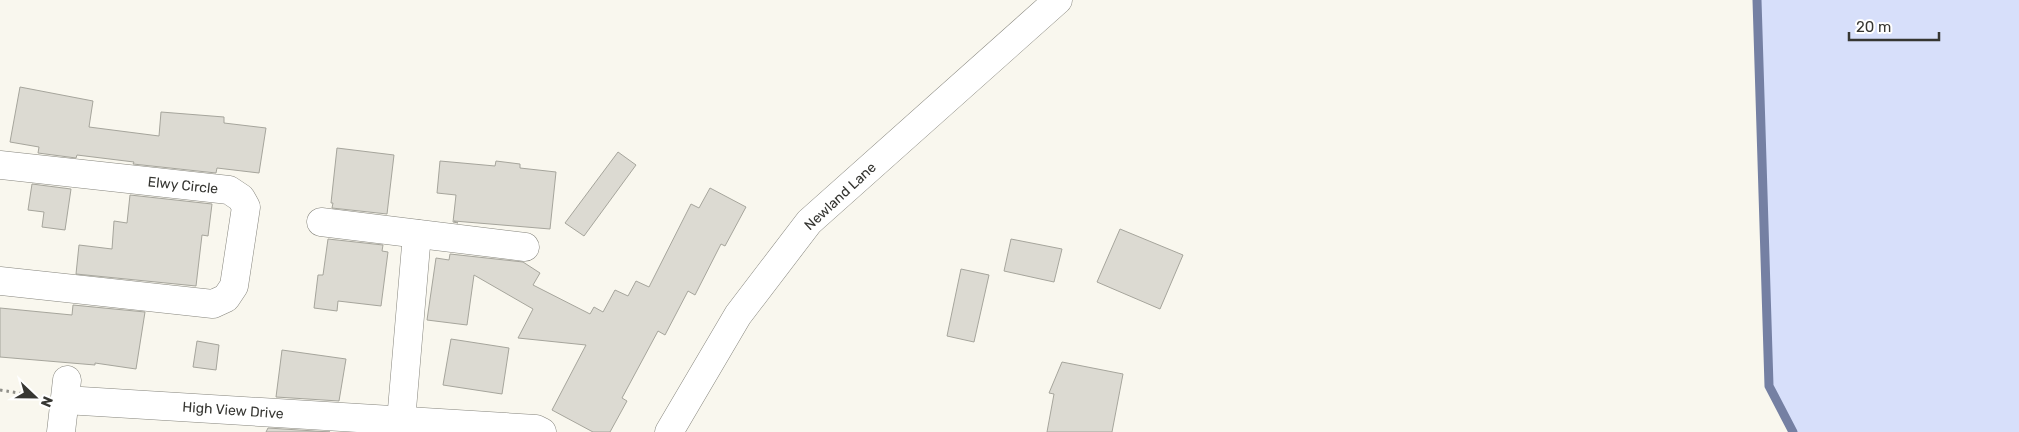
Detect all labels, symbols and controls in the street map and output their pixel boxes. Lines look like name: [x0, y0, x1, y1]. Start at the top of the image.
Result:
scale bar: [1849, 10, 1939, 42]
text: 20 m: [1856, 18, 1891, 36]
street label: Newland Lane: [801, 159, 880, 234]
street label: Elwy Circle: [147, 173, 219, 198]
north arrow: [10, 372, 60, 422]
text: N: [37, 394, 56, 410]
street label: High View Drive: [182, 398, 284, 423]

